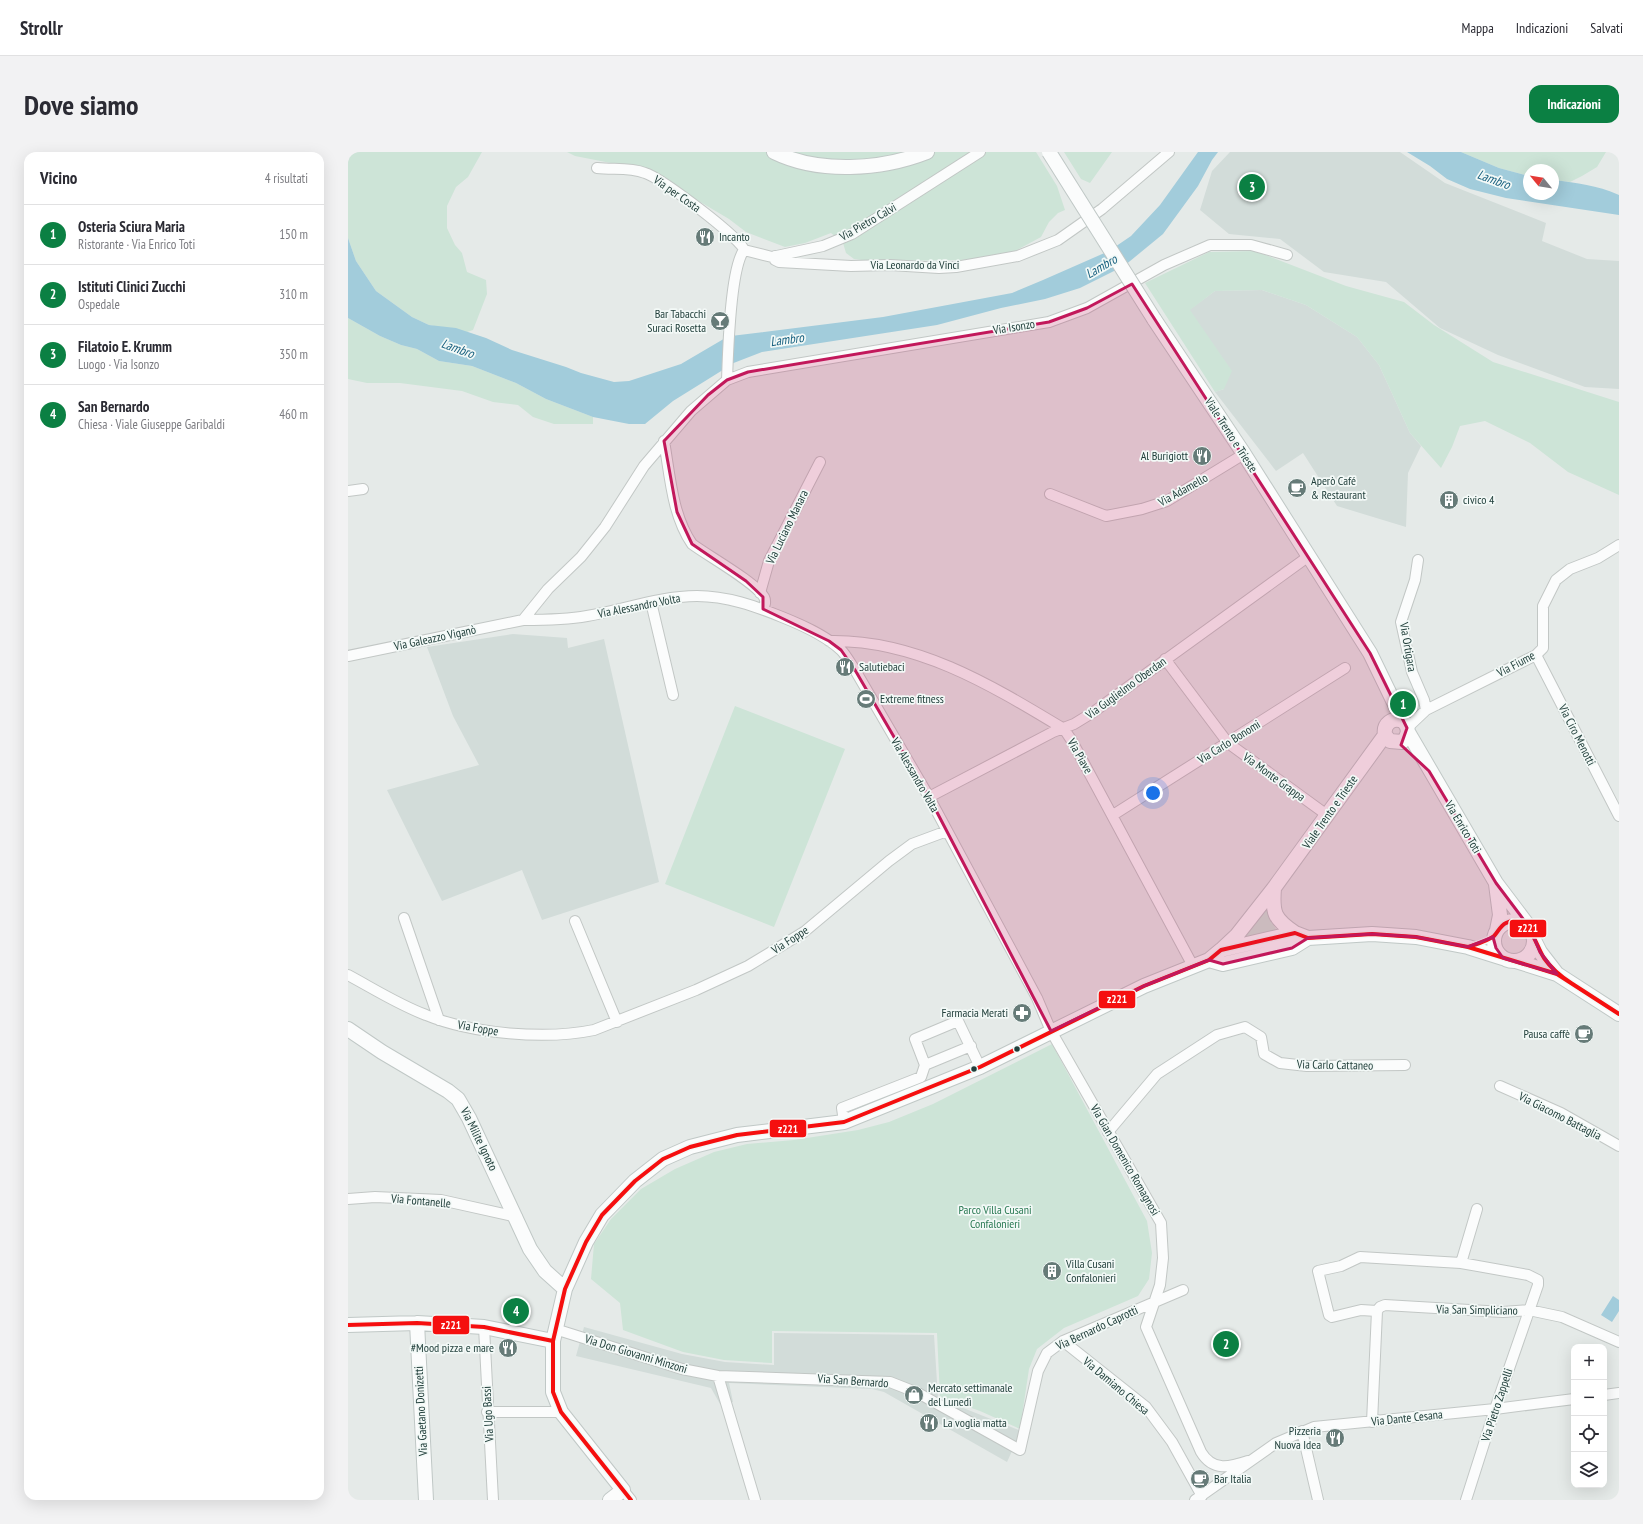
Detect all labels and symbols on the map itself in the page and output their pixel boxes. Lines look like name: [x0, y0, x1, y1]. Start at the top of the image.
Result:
north arrow: [1523, 164, 1559, 200]
water label: Lambro: [1475, 166, 1514, 194]
street label: Via per Costa: [650, 171, 704, 215]
pin: 3: [1239, 172, 1265, 202]
street label: Via Pietro Calvi: [836, 199, 899, 244]
restaurant icon: Incanto: [694, 226, 716, 248]
place label: Incanto: [719, 229, 750, 244]
water label: Lambro: [1082, 250, 1121, 282]
street label: Via Leonardo da Vinci: [870, 257, 959, 272]
place label: Bar Tabacchi Suraci Rosetta: [647, 306, 706, 335]
bar icon: Bar Tabacchi Suraci Rosetta: [709, 310, 731, 332]
street label: Via Isonzo: [991, 316, 1036, 337]
water label: Lambro: [769, 329, 806, 350]
water label: Lambro: [439, 335, 478, 363]
street label: Viale Trento e Trieste: [1201, 394, 1261, 475]
restaurant icon: Al Burigiott: [1191, 445, 1213, 467]
place label: Al Burigiott: [1141, 448, 1189, 463]
street label: Via Adamello: [1154, 470, 1210, 510]
place label: Aperò Café & Restaurant: [1311, 473, 1366, 502]
cafe icon: Aperò Café & Restaurant: [1286, 477, 1308, 499]
street label: Via Luciano Manara: [762, 487, 811, 567]
building icon: civico 4: [1438, 489, 1460, 511]
place label: civico 4: [1463, 492, 1495, 507]
street label: Via Alessandro Volta: [595, 590, 682, 621]
street label: Via Ortigara: [1397, 620, 1420, 673]
street label: Via Galeazzo Viganò: [392, 622, 477, 654]
street label: Via Fiume: [1493, 647, 1537, 680]
street label: Via Guglielmo Oberdan: [1082, 653, 1169, 722]
restaurant icon: Salutiebaci: [834, 656, 856, 678]
place label: Salutiebaci: [859, 659, 905, 674]
sports icon: Extreme fitness: [855, 688, 877, 710]
pin: 1: [1390, 689, 1416, 719]
place label: Extreme fitness: [880, 691, 944, 706]
street label: Via Ciro Menotti: [1555, 701, 1599, 768]
street label: Via Carlo Bonomi: [1194, 716, 1263, 767]
street label: Via Alessandro Volta: [887, 734, 943, 815]
street label: Via Piave: [1064, 735, 1096, 776]
street label: Via Monte Grappa: [1239, 748, 1309, 804]
street label: Viale Trento e Trieste: [1298, 772, 1361, 852]
your location: [1143, 783, 1163, 803]
street label: Via Enrico Toti: [1441, 797, 1485, 856]
line badge: z221: [1509, 919, 1547, 938]
text: z221: [1518, 921, 1538, 935]
street label: Via Foppe: [768, 922, 811, 958]
line badge: z221: [1098, 990, 1136, 1009]
text: z221: [1107, 992, 1127, 1006]
pharmacy icon: Farmacia Merati: [1011, 1002, 1033, 1024]
place label: Farmacia Merati: [942, 1005, 1008, 1020]
street label: Via Foppe: [456, 1016, 500, 1038]
cafe icon: Pausa caffè: [1573, 1023, 1595, 1045]
place label: Pausa caffè: [1523, 1026, 1570, 1041]
unlabelled marker: [1012, 1044, 1022, 1054]
street label: Via Carlo Cattaneo: [1296, 1056, 1373, 1073]
unlabelled marker: [969, 1064, 979, 1074]
street label: Via Giacomo Battaglia: [1515, 1088, 1604, 1143]
street label: Via Gian Domenico Romagnosi: [1087, 1101, 1163, 1218]
street label: Via Milite Ignoto: [457, 1104, 501, 1173]
line badge: z221: [769, 1119, 807, 1138]
text: z221: [778, 1122, 798, 1136]
street label: Via Fontanelle: [390, 1190, 452, 1211]
park label: Parco Villa Cusani Confalonieri: [958, 1202, 1032, 1231]
place label: Villa Cusani Confalonieri: [1065, 1256, 1116, 1285]
building icon: Villa Cusani Confalonieri: [1041, 1260, 1063, 1282]
pin: 4: [503, 1296, 529, 1326]
street label: Via San Simpliciano: [1435, 1301, 1518, 1318]
street label: Via Bernardo Caprotti: [1053, 1302, 1140, 1354]
line badge: z221: [432, 1315, 470, 1335]
text: z221: [441, 1318, 461, 1332]
pin: 2: [1213, 1329, 1239, 1359]
street label: Via Don Giovanni Minzoni: [582, 1331, 689, 1376]
restaurant icon: #Mood pizza e mare: [497, 1337, 519, 1359]
place label: #Mood pizza e mare: [411, 1340, 494, 1355]
street label: Via Damiano Chiesa: [1079, 1353, 1153, 1418]
street label: Via Gaetano Donizetti: [411, 1366, 430, 1457]
street label: Via Pietro Zappelli: [1477, 1366, 1515, 1444]
street label: Via San Bernardo: [816, 1370, 889, 1390]
place label: Mercato settimanale del Lunedì: [928, 1380, 1013, 1409]
shop icon: Mercato settimanale del Lunedì: [903, 1384, 925, 1406]
street label: Via Ugo Bassi: [479, 1386, 497, 1443]
street label: Via Dante Cesana: [1370, 1406, 1444, 1429]
restaurant icon: La voglia matta: [918, 1412, 940, 1434]
place label: La voglia matta: [943, 1415, 1007, 1430]
place label: Pizzeria Nuova Idea: [1275, 1423, 1321, 1452]
restaurant icon: Pizzeria Nuova Idea: [1324, 1427, 1346, 1449]
cafe icon: Bar Italia: [1189, 1468, 1211, 1490]
place label: Bar Italia: [1214, 1471, 1252, 1486]

